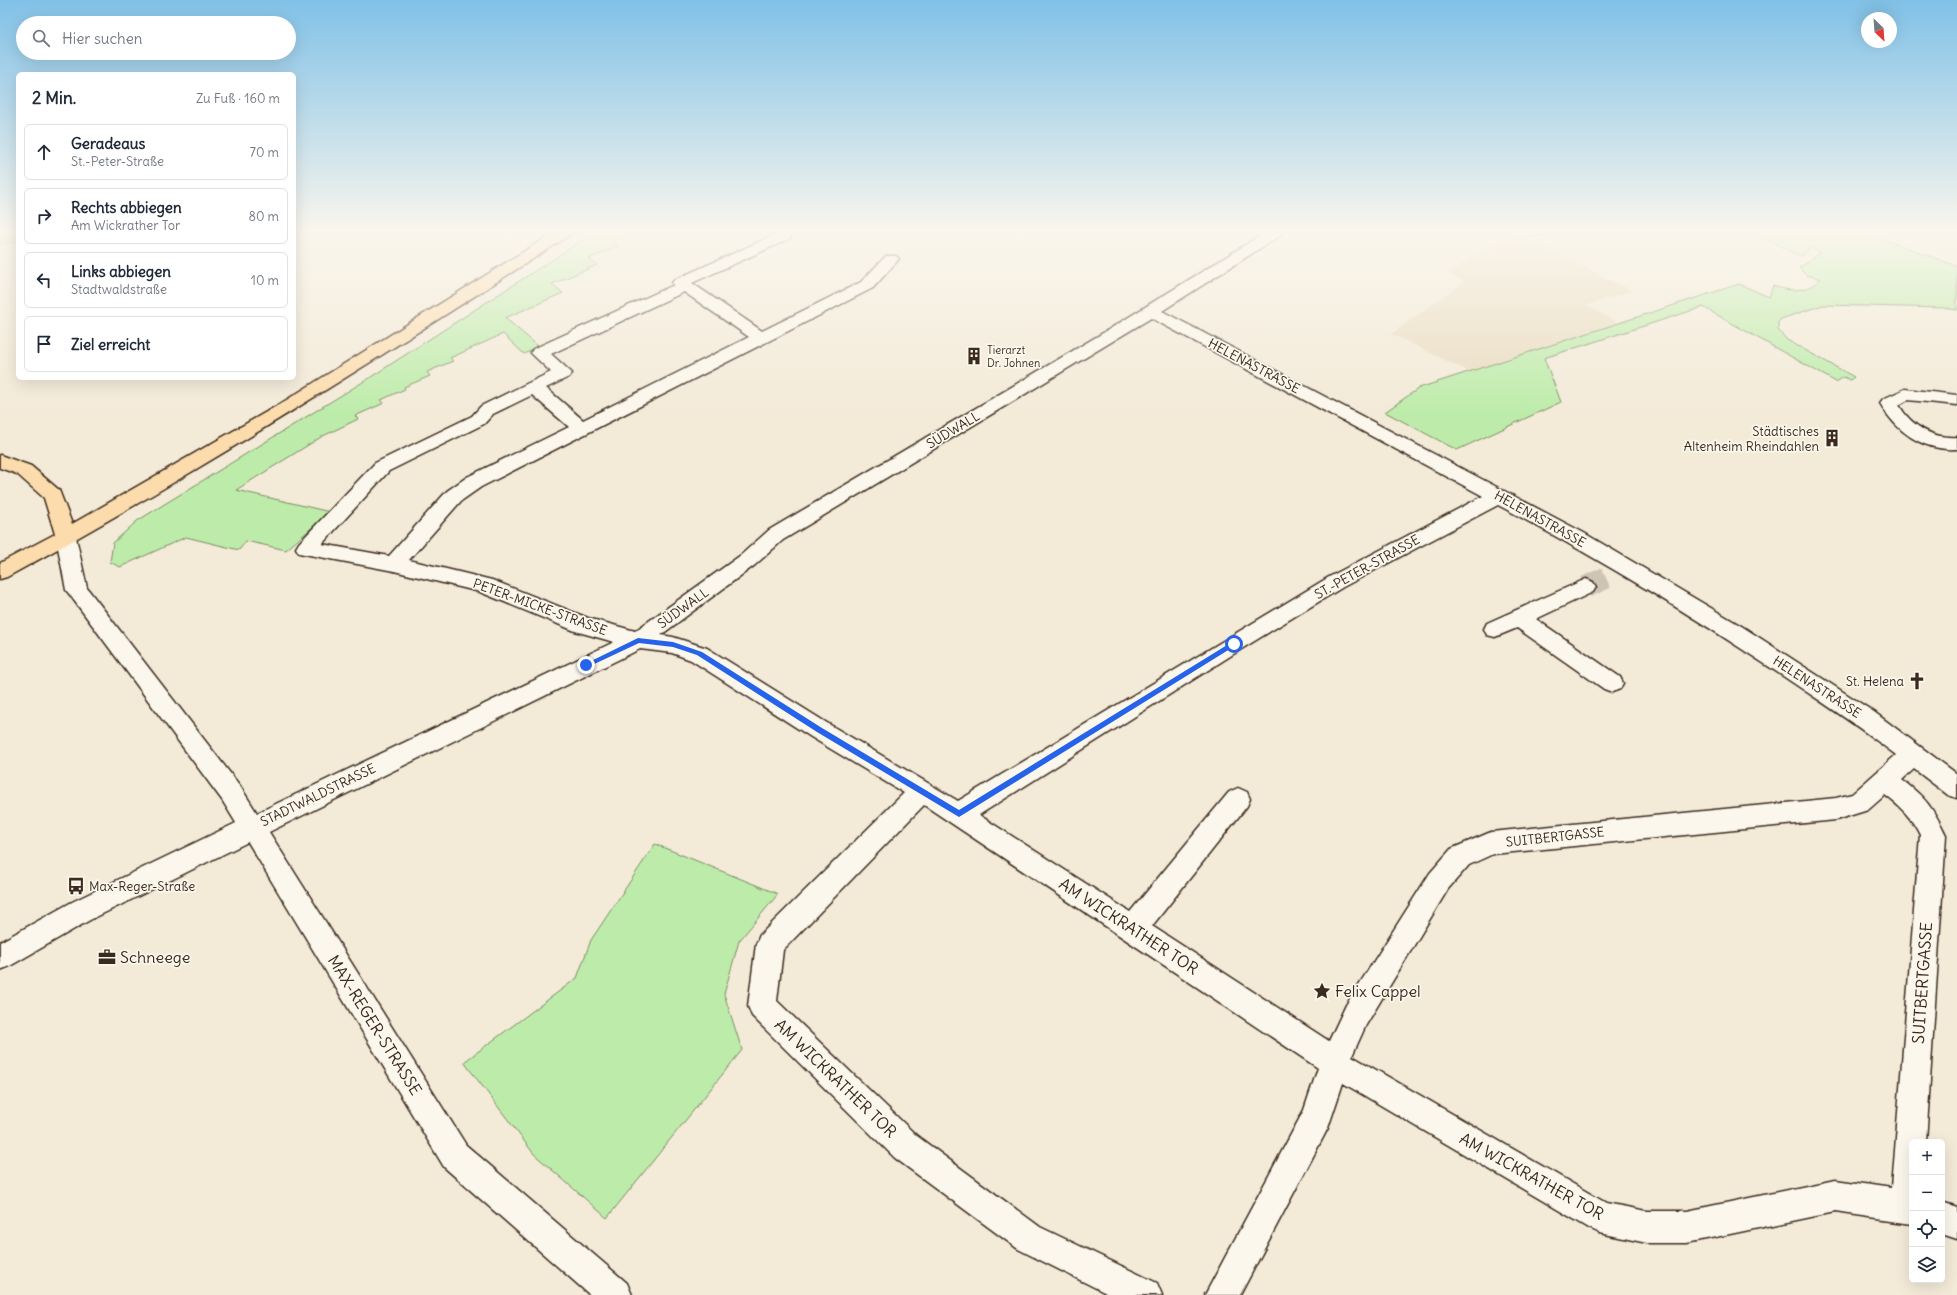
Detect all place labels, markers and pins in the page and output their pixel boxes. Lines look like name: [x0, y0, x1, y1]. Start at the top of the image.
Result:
place label: Tierarzt Dr. Johnen: [987, 343, 1040, 370]
building icon: Tierarzt Dr. Johnen: [964, 346, 984, 366]
place label: Städtisches Altenheim Rheindahlen: [1684, 423, 1819, 455]
building icon: Städtisches Altenheim Rheindahlen: [1822, 428, 1842, 448]
church icon: St. Helena: [1907, 671, 1927, 691]
place label: St. Helena: [1846, 673, 1904, 690]
bus stop icon: Max-Reger-Straße: [66, 876, 86, 896]
place label: Max-Reger-Straße: [89, 878, 195, 895]
office icon: Schneege: [97, 947, 117, 967]
place label: Schneege: [120, 947, 190, 967]
place icon: Felix Cappel: [1312, 981, 1332, 1001]
place label: Felix Cappel: [1335, 981, 1421, 1001]

